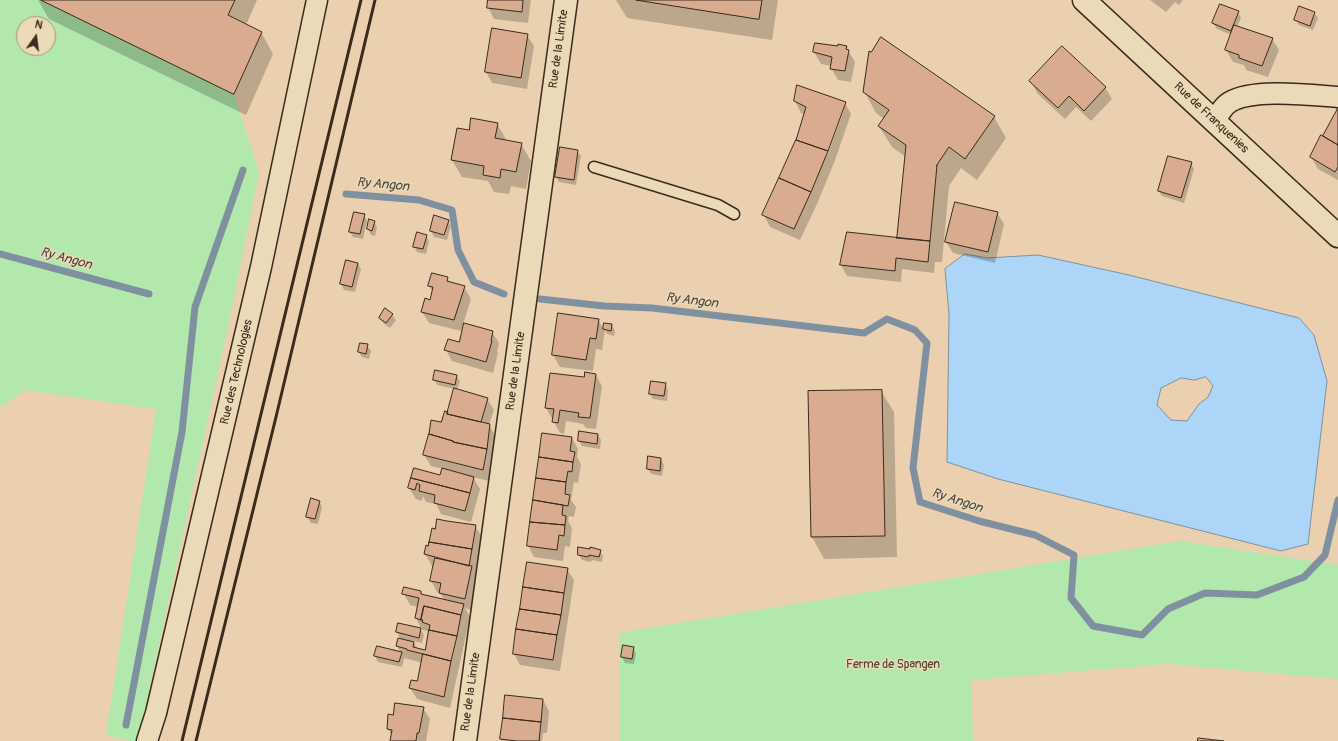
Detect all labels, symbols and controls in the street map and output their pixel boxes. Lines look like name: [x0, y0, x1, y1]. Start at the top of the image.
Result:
street label: Rue de la Limite: [546, 9, 572, 89]
north arrow: [16, 16, 56, 56]
text: N: [34, 18, 44, 32]
street label: Rue de Franquenies: [1171, 80, 1251, 156]
water label: Ry Angon: [356, 175, 410, 195]
water label: Ry Angon: [39, 245, 93, 273]
water label: Ry Angon: [665, 290, 719, 312]
street label: Rue des Technologies: [218, 318, 256, 426]
street label: Rue de la Limite: [503, 331, 529, 411]
water label: Ry Angon: [930, 485, 984, 517]
street label: Rue de la Limite: [458, 652, 484, 732]
park label: Ferme de Spangen: [846, 658, 940, 672]

